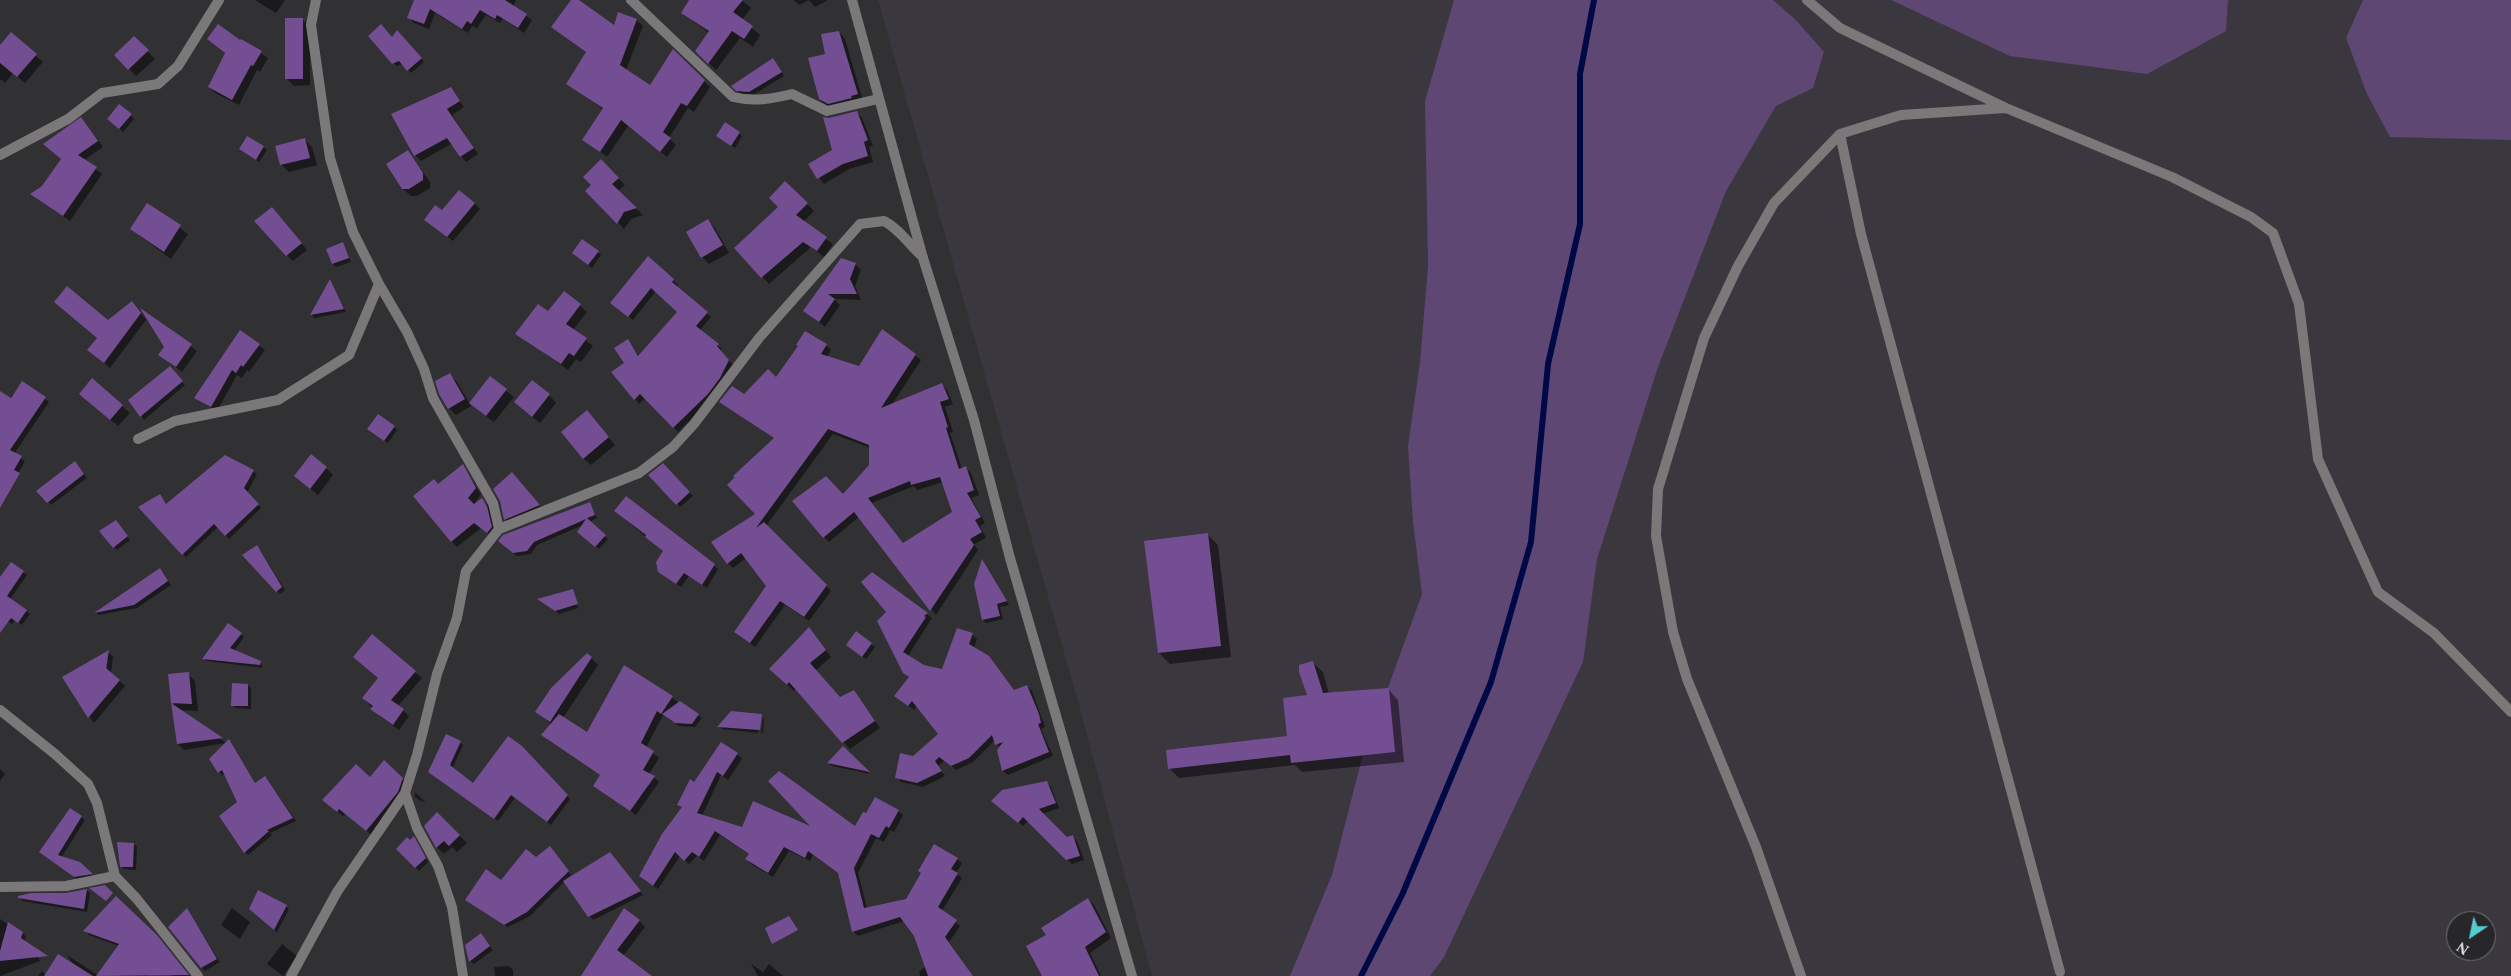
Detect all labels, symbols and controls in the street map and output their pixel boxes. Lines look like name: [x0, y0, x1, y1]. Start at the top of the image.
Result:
north arrow: [2446, 911, 2496, 961]
text: N: [2452, 936, 2474, 960]

